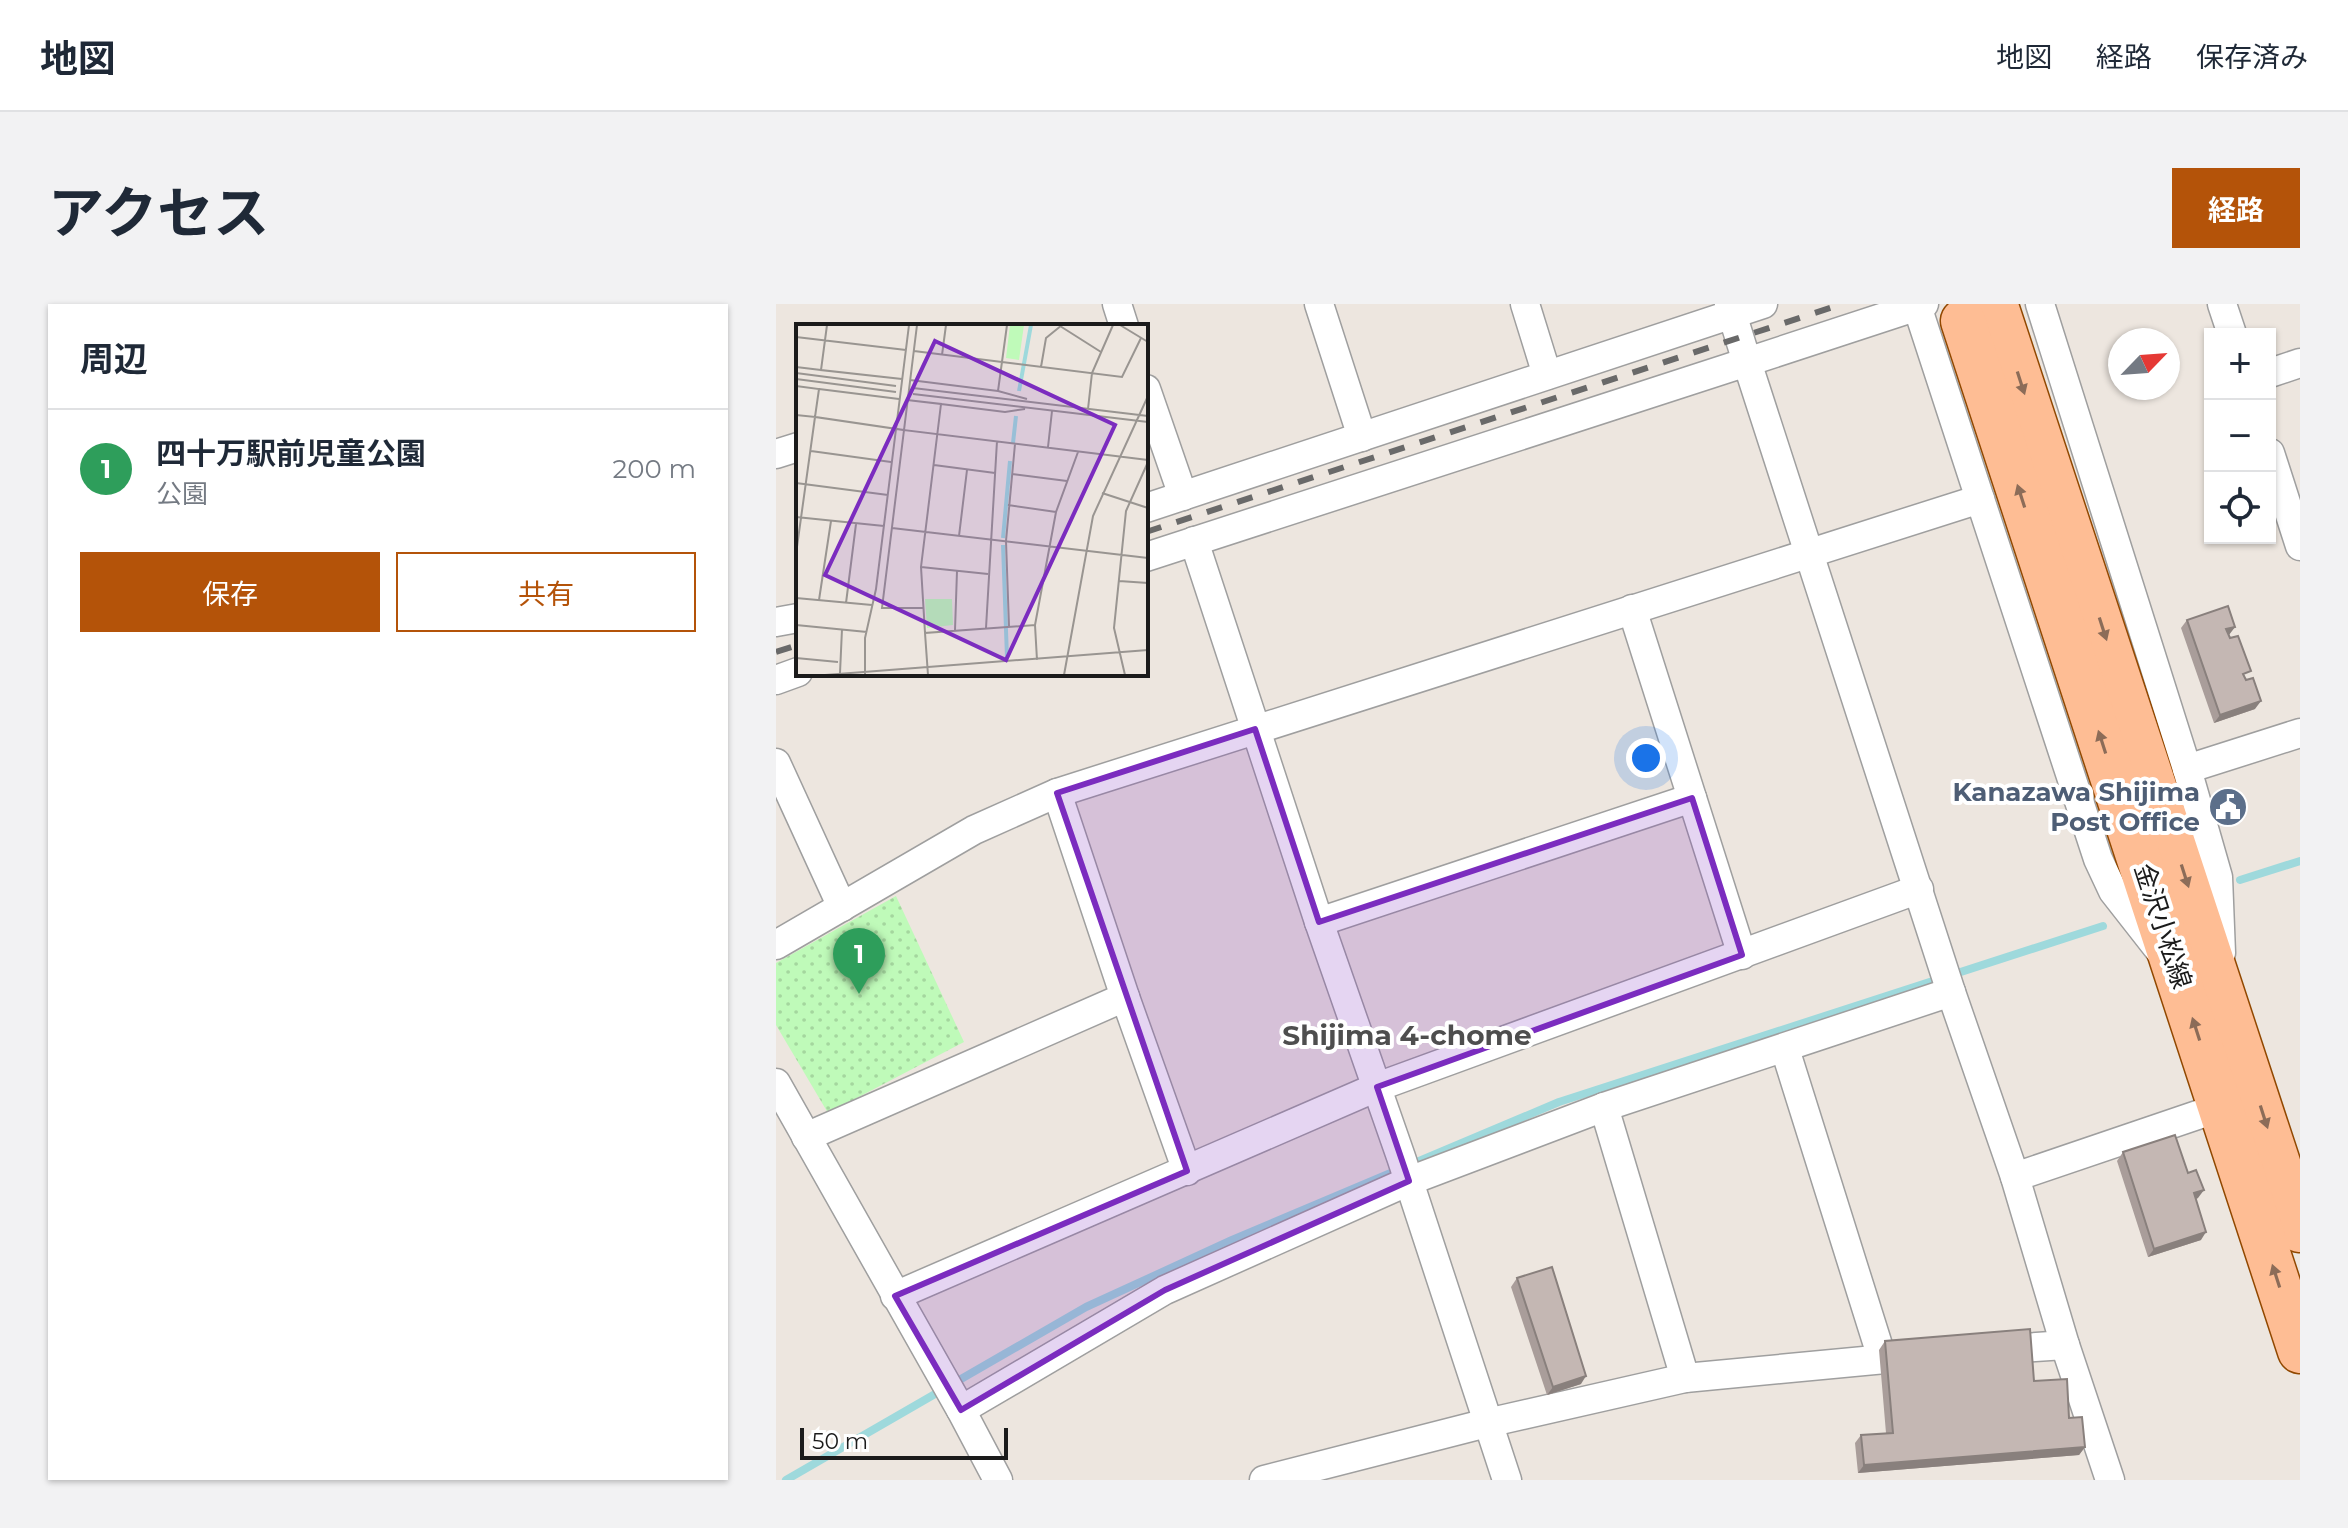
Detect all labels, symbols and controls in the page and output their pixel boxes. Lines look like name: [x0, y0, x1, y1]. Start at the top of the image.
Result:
text: 地図: [40, 35, 116, 82]
text: 地図: [1996, 40, 2052, 74]
text: 経路: [2096, 40, 2152, 74]
text: 保存済み: [2196, 40, 2308, 74]
button: 経路: [2172, 168, 2300, 248]
text: アクセス: [48, 179, 269, 247]
inset map: [796, 324, 1148, 676]
north arrow: [2108, 328, 2180, 400]
map controls: [2204, 328, 2276, 544]
button: +: [2204, 328, 2276, 400]
text: 周辺: [80, 338, 148, 380]
one-way arrow: [2016, 371, 2028, 395]
button: −: [2204, 400, 2276, 472]
text: 四十万駅前児童公園: [156, 435, 426, 472]
text: 1: [101, 453, 111, 485]
text: 200 m: [612, 453, 696, 485]
button: locate: [2204, 472, 2276, 544]
text: 公園: [156, 478, 208, 510]
one-way arrow: [2014, 483, 2027, 507]
button: 保存: [80, 552, 380, 632]
button: 共有: [396, 552, 696, 632]
one-way arrow: [2097, 618, 2110, 642]
one-way arrow: [2096, 730, 2108, 754]
your location: [1626, 738, 1666, 778]
place label: Kanazawa Shijima Post Office: [1952, 776, 2200, 838]
public building icon: Kanazawa Shijima Post Office: [2207, 786, 2249, 828]
street label: 金沢小松線: [2128, 859, 2198, 993]
one-way arrow: [2179, 865, 2191, 889]
pin: 1: [833, 928, 885, 994]
one-way arrow: [2190, 1016, 2202, 1040]
district label: Shijima 4-chome: [1282, 1018, 1532, 1052]
one-way arrow: [2258, 1106, 2270, 1130]
one-way arrow: [2269, 1264, 2282, 1288]
scale bar: [800, 1424, 1008, 1460]
text: 50 m: [812, 1428, 868, 1455]

